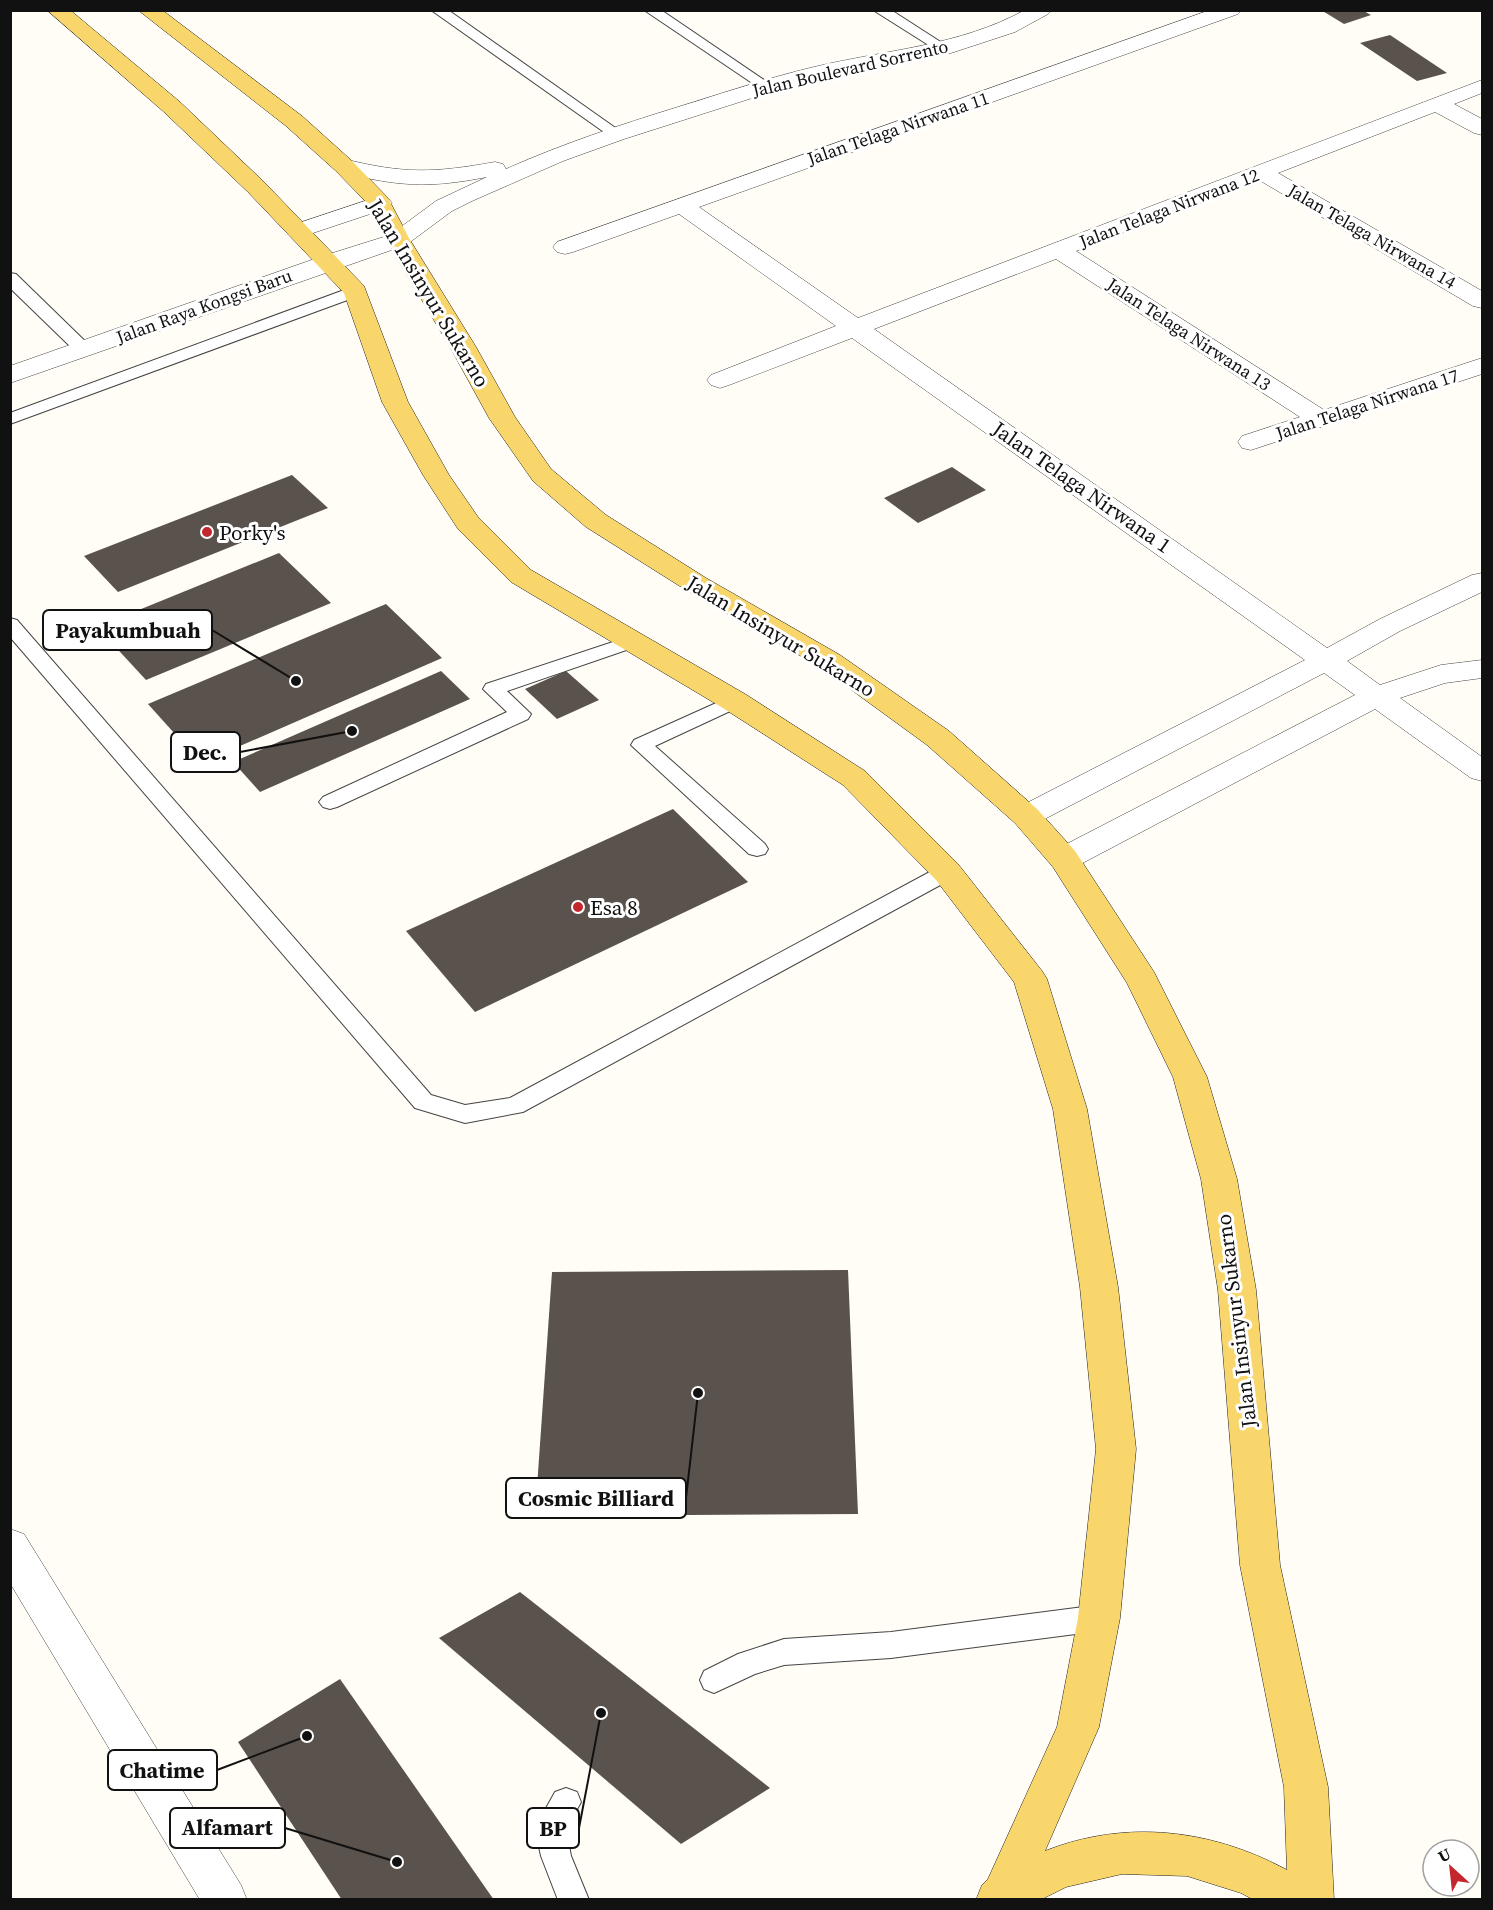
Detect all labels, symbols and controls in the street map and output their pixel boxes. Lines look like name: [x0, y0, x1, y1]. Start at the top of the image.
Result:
street label: Jalan Boulevard Sorrento: [749, 33, 950, 103]
street label: Jalan Telaga Nirwana 11: [803, 85, 992, 171]
street label: Jalan Telaga Nirwana 12: [1075, 162, 1263, 254]
street label: Jalan Telaga Nirwana 14: [1282, 177, 1461, 295]
street label: Jalan Insinyur Sukarno: [361, 193, 497, 393]
street label: Jalan Raya Kongsi Baru: [112, 263, 295, 350]
street label: Jalan Telaga Nirwana 13: [1101, 271, 1276, 396]
street label: Jalan Telaga Nirwana 17: [1271, 363, 1462, 446]
street label: Jalan Telaga Nirwana 1: [986, 414, 1177, 560]
place label: Porky's: [219, 518, 286, 547]
marker: Porky's: [200, 525, 214, 539]
street label: Jalan Insinyur Sukarno: [681, 568, 881, 704]
callout: Payakumbuah: [43, 610, 212, 650]
text: Payakumbuah: [55, 615, 201, 645]
callout: Dec.: [171, 732, 240, 772]
text: Dec.: [183, 737, 227, 767]
place label: Esa 8: [590, 893, 638, 922]
marker: Esa 8: [571, 900, 585, 914]
street label: Jalan Insinyur Sukarno: [1209, 1213, 1264, 1430]
callout: Cosmic Billiard: [506, 1478, 686, 1518]
text: Cosmic Billiard: [518, 1483, 674, 1513]
callout: Chatime: [108, 1750, 217, 1790]
text: Chatime: [119, 1755, 205, 1785]
callout: Alfamart: [170, 1808, 285, 1848]
callout: BP: [527, 1808, 579, 1848]
text: Alfamart: [181, 1812, 274, 1842]
text: BP: [539, 1813, 567, 1843]
north arrow: [1421, 1838, 1481, 1898]
text: U: [1434, 1842, 1455, 1867]

